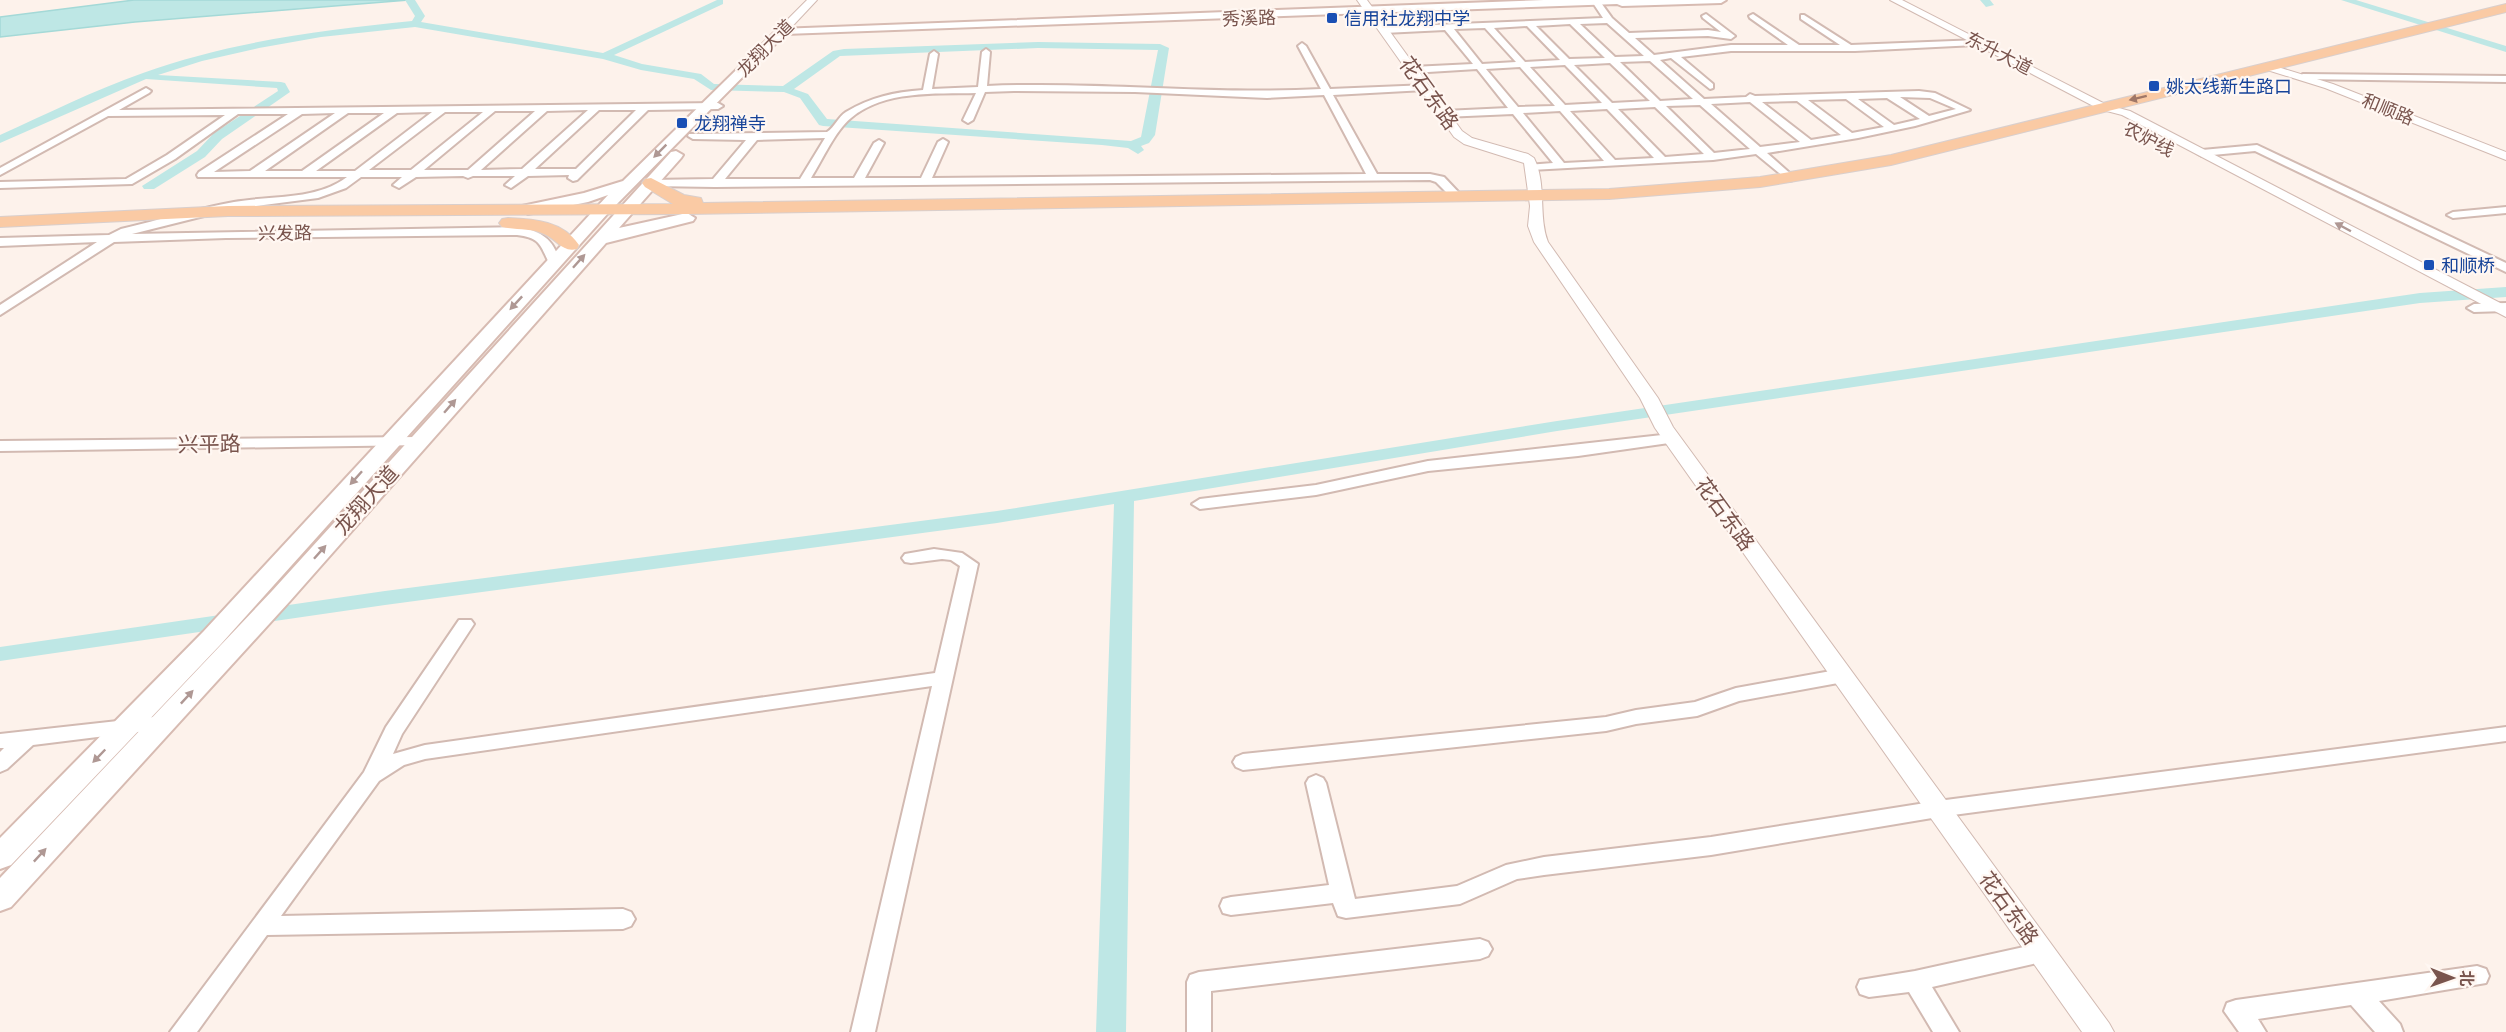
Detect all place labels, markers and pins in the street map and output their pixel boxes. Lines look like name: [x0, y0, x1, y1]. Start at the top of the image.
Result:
place label: 信用社龙翔中学: [1344, 6, 1470, 31]
marker: 信用社龙翔中学: [1325, 11, 1339, 25]
place label: 姚太线新生路口: [2166, 74, 2292, 99]
marker: 姚太线新生路口: [2147, 79, 2161, 93]
place label: 龙翔禅寺: [694, 111, 766, 136]
marker: 龙翔禅寺: [675, 116, 689, 130]
place label: 和顺桥: [2441, 253, 2495, 278]
marker: 和顺桥: [2422, 258, 2436, 272]

